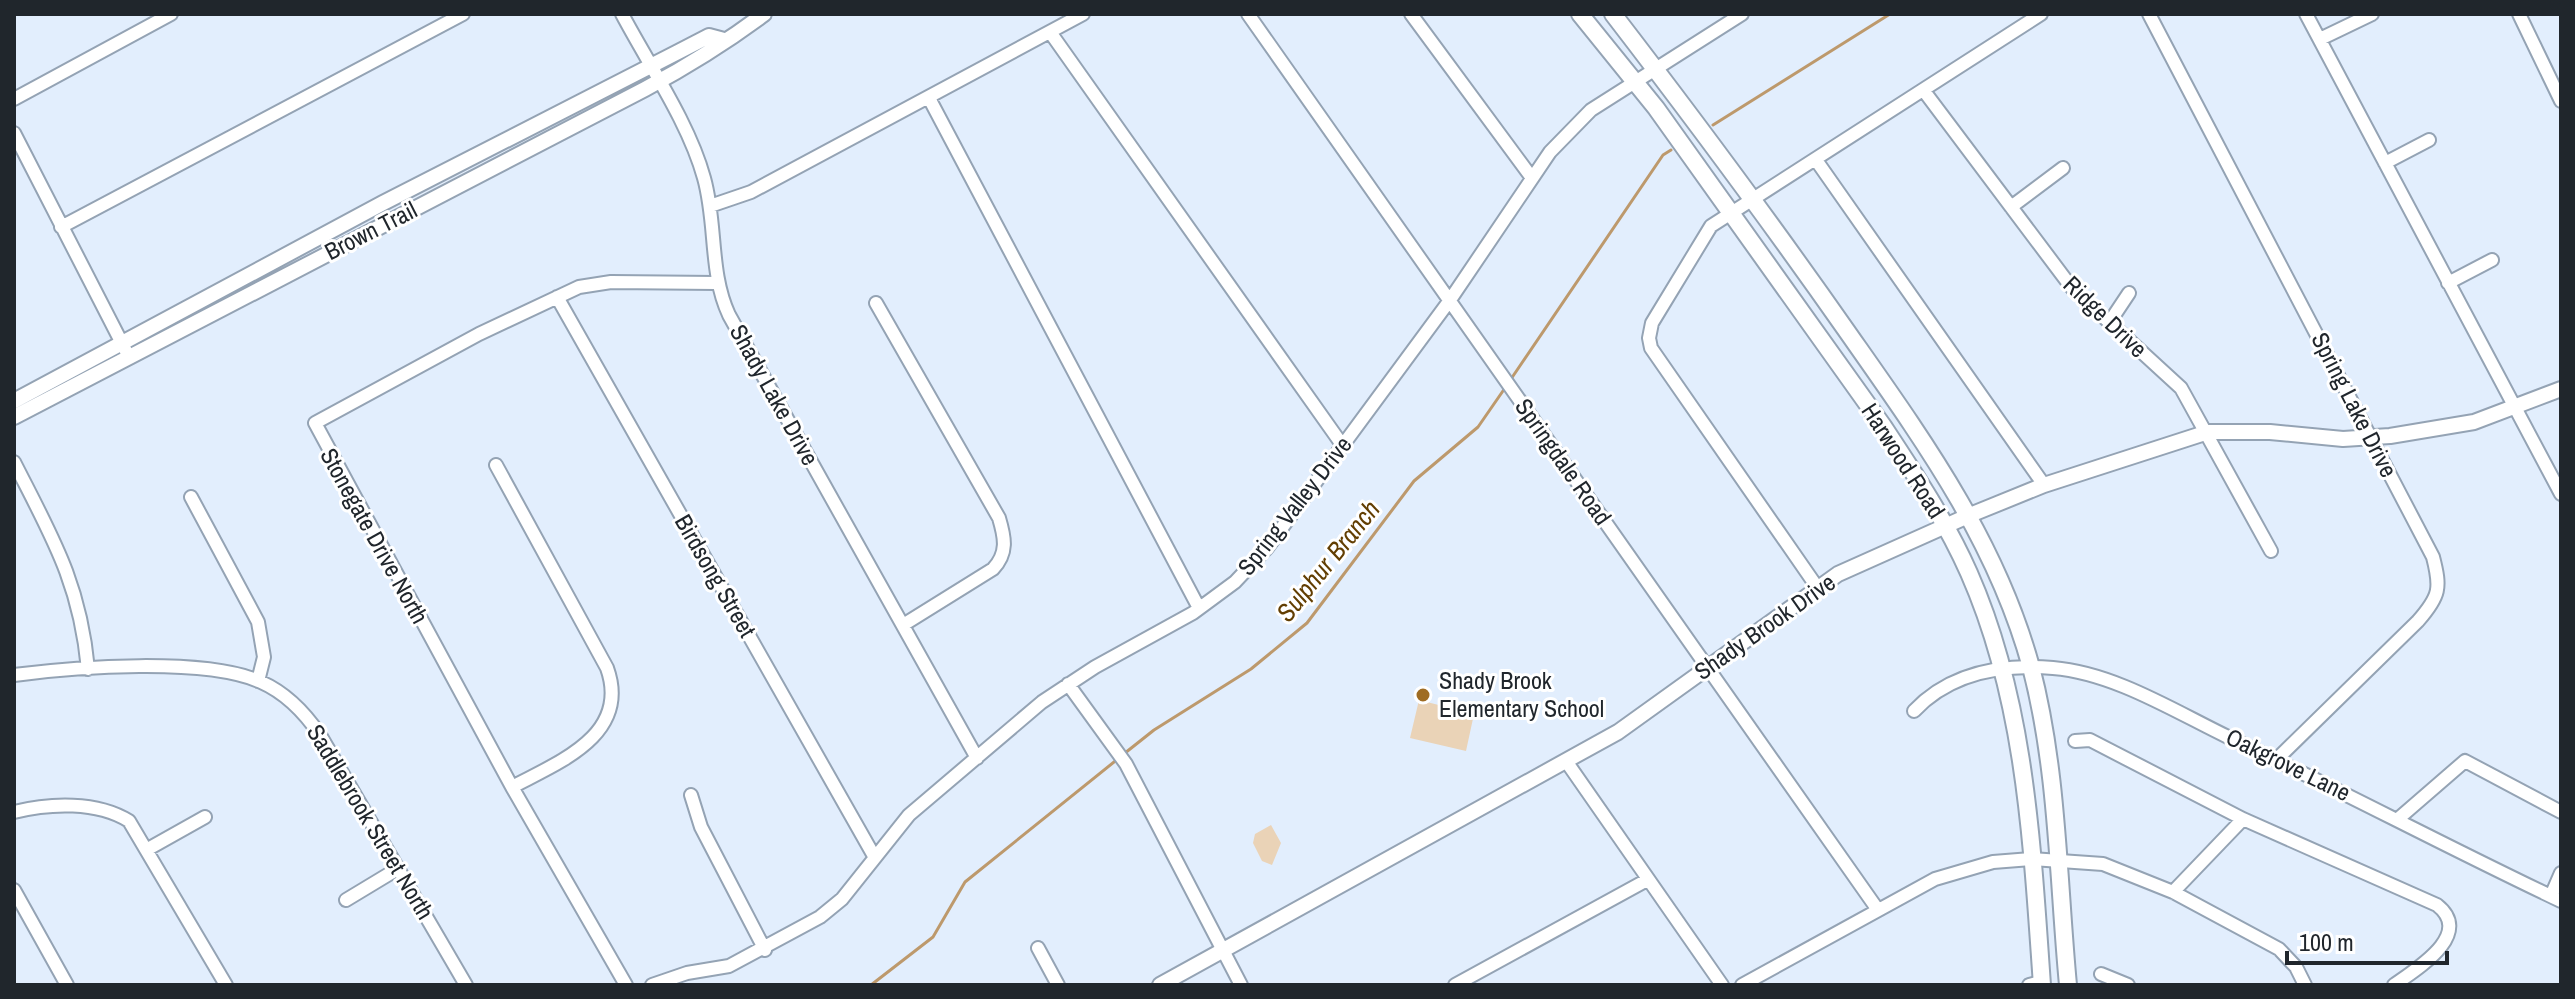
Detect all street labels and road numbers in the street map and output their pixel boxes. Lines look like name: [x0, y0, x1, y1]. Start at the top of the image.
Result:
street label: Brown Trail: [319, 193, 422, 267]
street label: Ridge Drive: [2057, 268, 2155, 364]
street label: Shady Lake Drive: [723, 318, 827, 471]
street label: Spring Lake Drive: [2305, 327, 2405, 482]
street label: Springdale Road: [1508, 392, 1619, 531]
street label: Harwood Road: [1855, 397, 1953, 524]
street label: Spring Valley Drive: [1230, 429, 1359, 581]
street label: Stonegate Drive North: [313, 442, 436, 629]
street label: Birdsong Street: [668, 508, 764, 643]
street label: Shady Brook Drive: [1688, 566, 1841, 687]
street label: Saddlebrook Street North: [300, 718, 442, 925]
street label: Oakgrove Lane: [2221, 720, 2356, 808]

